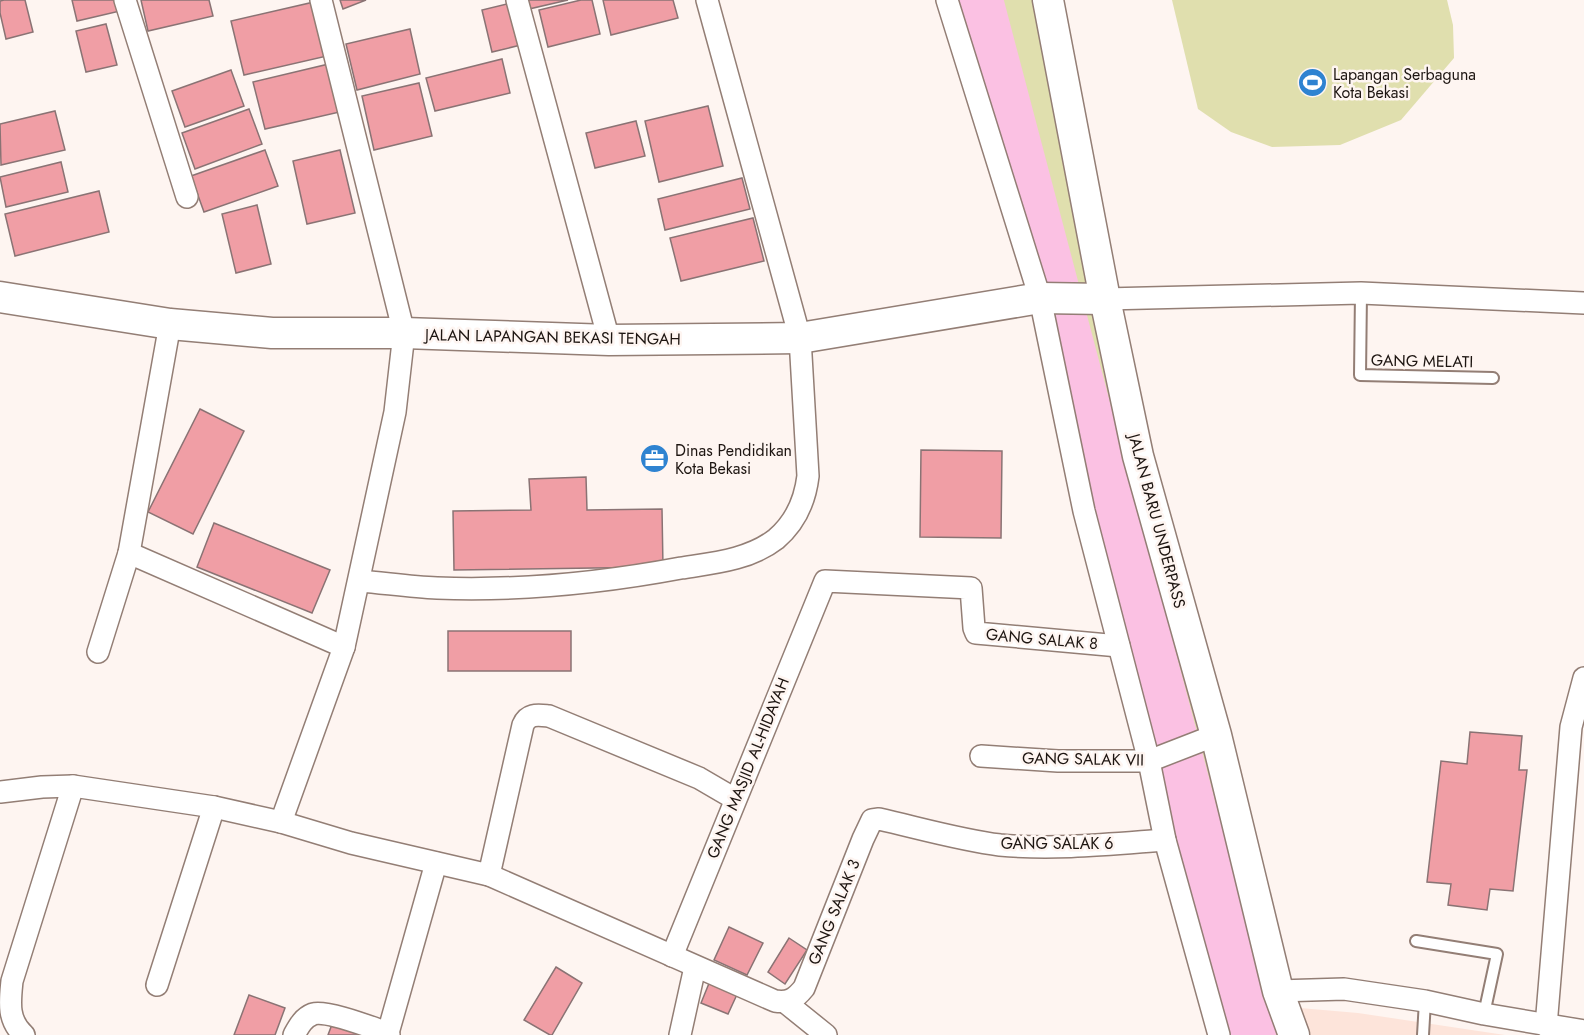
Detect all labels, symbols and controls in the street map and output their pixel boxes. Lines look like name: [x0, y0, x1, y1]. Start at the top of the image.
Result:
place label: Lapangan Serbaguna Kota Bekasi: [1333, 63, 1476, 104]
sports icon: Lapangan Serbaguna Kota Bekasi: [1296, 67, 1328, 99]
street label: JALAN LAPANGAN BEKASI TENGAH: [423, 323, 681, 351]
street label: GANG MELATI: [1371, 349, 1473, 373]
street label: JALAN BARU UNDERPASS: [1122, 429, 1191, 611]
place label: Dinas Pendidikan Kota Bekasi: [675, 439, 792, 480]
office icon: Dinas Pendidikan Kota Bekasi: [638, 443, 670, 475]
street label: GANG SALAK 8: [985, 623, 1099, 655]
street label: GANG MASJID AL-HIDAYAH: [701, 674, 795, 862]
street label: GANG SALAK VII: [1022, 746, 1144, 772]
street label: GANG SALAK 6: [1001, 832, 1113, 855]
street label: GANG SALAK 3: [802, 855, 866, 968]

